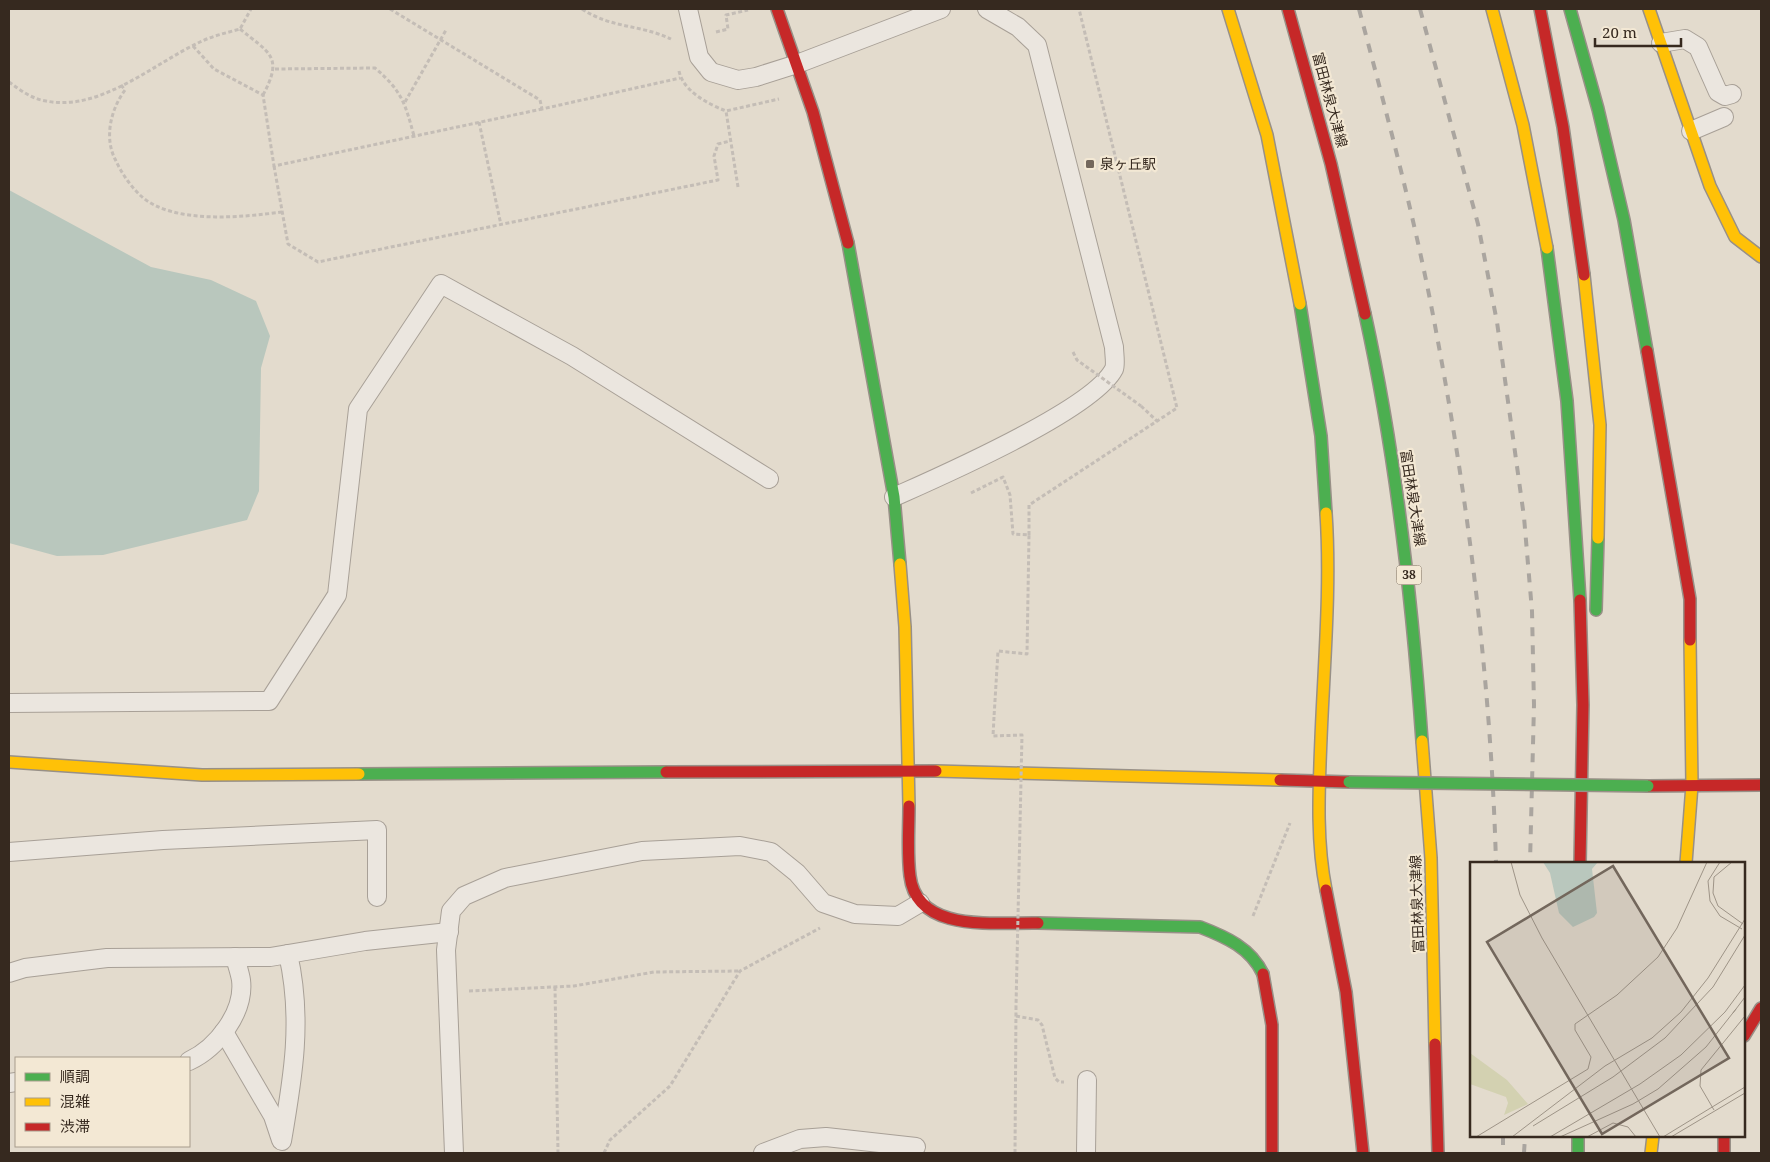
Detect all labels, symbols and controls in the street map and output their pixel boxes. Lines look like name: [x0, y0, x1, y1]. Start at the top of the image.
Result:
scale bar: [1595, 15, 1681, 47]
text: 20 m: [1602, 22, 1637, 42]
street label: 富田林泉大津線: [1309, 50, 1352, 150]
place label: 泉ヶ丘駅: [1100, 154, 1156, 173]
marker: 泉ヶ丘駅: [1084, 158, 1096, 170]
street label: 富田林泉大津線: [1396, 448, 1431, 548]
road number: 38: [1396, 566, 1422, 584]
street label: 富田林泉大津線: [1405, 855, 1428, 953]
inset map: [1470, 862, 1745, 1137]
legend: [15, 1057, 190, 1147]
text: 順調: [60, 1066, 90, 1086]
text: 混雑: [60, 1091, 90, 1111]
text: 渋滞: [60, 1116, 90, 1136]

